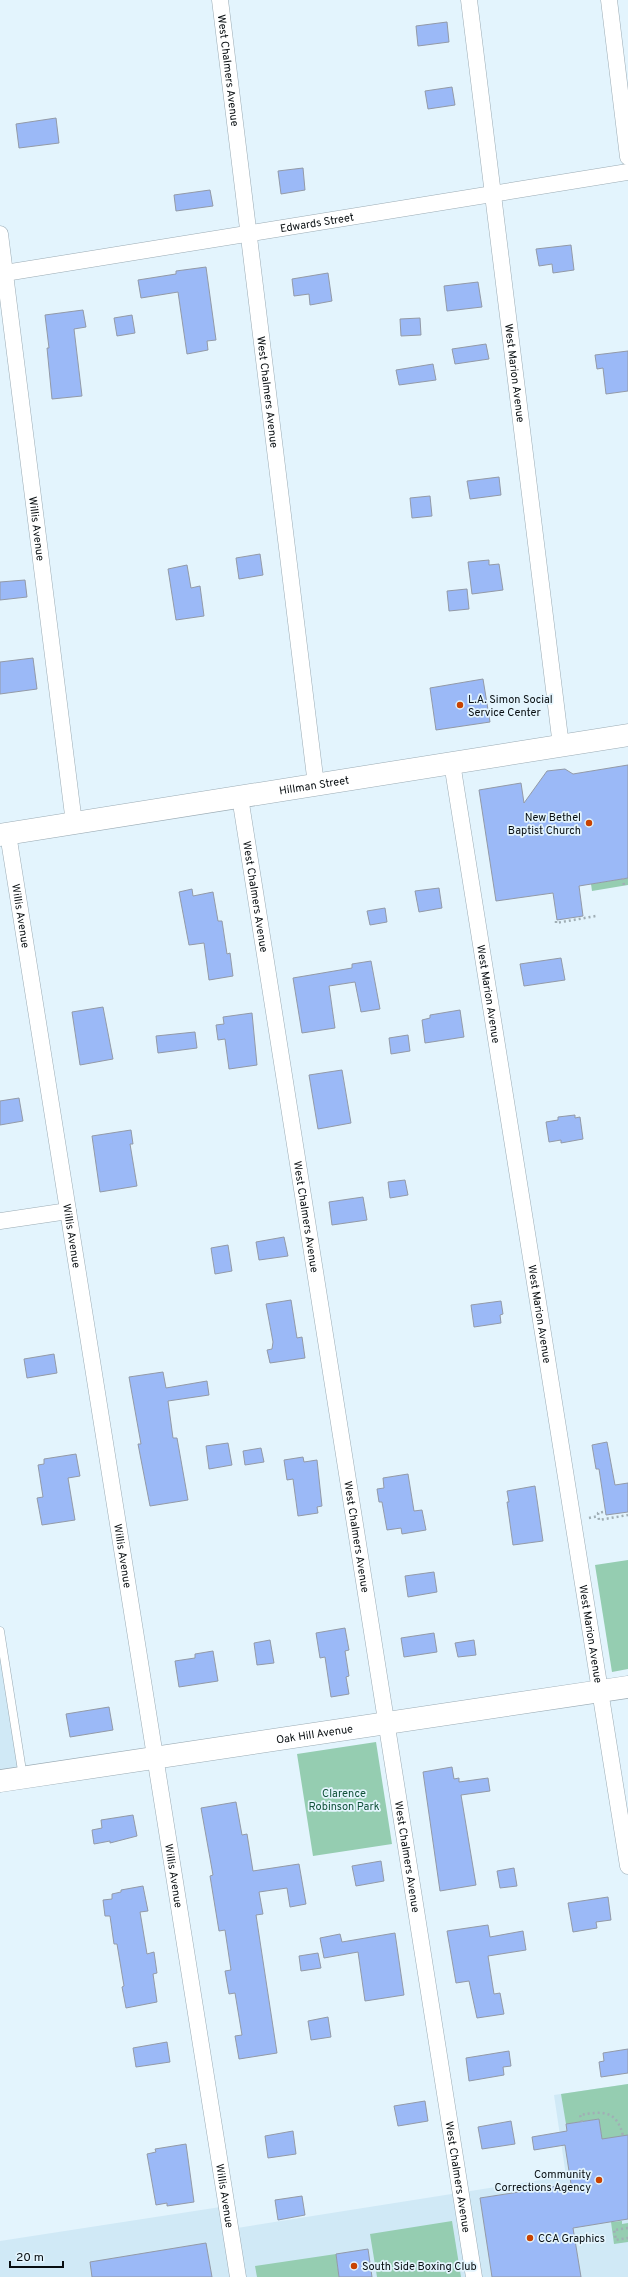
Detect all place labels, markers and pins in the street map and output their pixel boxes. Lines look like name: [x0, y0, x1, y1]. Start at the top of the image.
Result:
place label: L.A. Simon Social Service Center: [468, 693, 553, 720]
marker: L.A. Simon Social Service Center: [455, 700, 465, 710]
place label: New Bethel Baptist Church: [508, 811, 581, 838]
marker: New Bethel Baptist Church: [584, 818, 594, 828]
place label: Community Corrections Agency: [494, 2168, 591, 2195]
marker: Community Corrections Agency: [594, 2175, 604, 2185]
place label: CCA Graphics: [538, 2232, 605, 2246]
marker: CCA Graphics: [525, 2233, 535, 2243]
place label: South Side Boxing Club: [362, 2260, 477, 2274]
marker: South Side Boxing Club: [349, 2261, 359, 2271]

